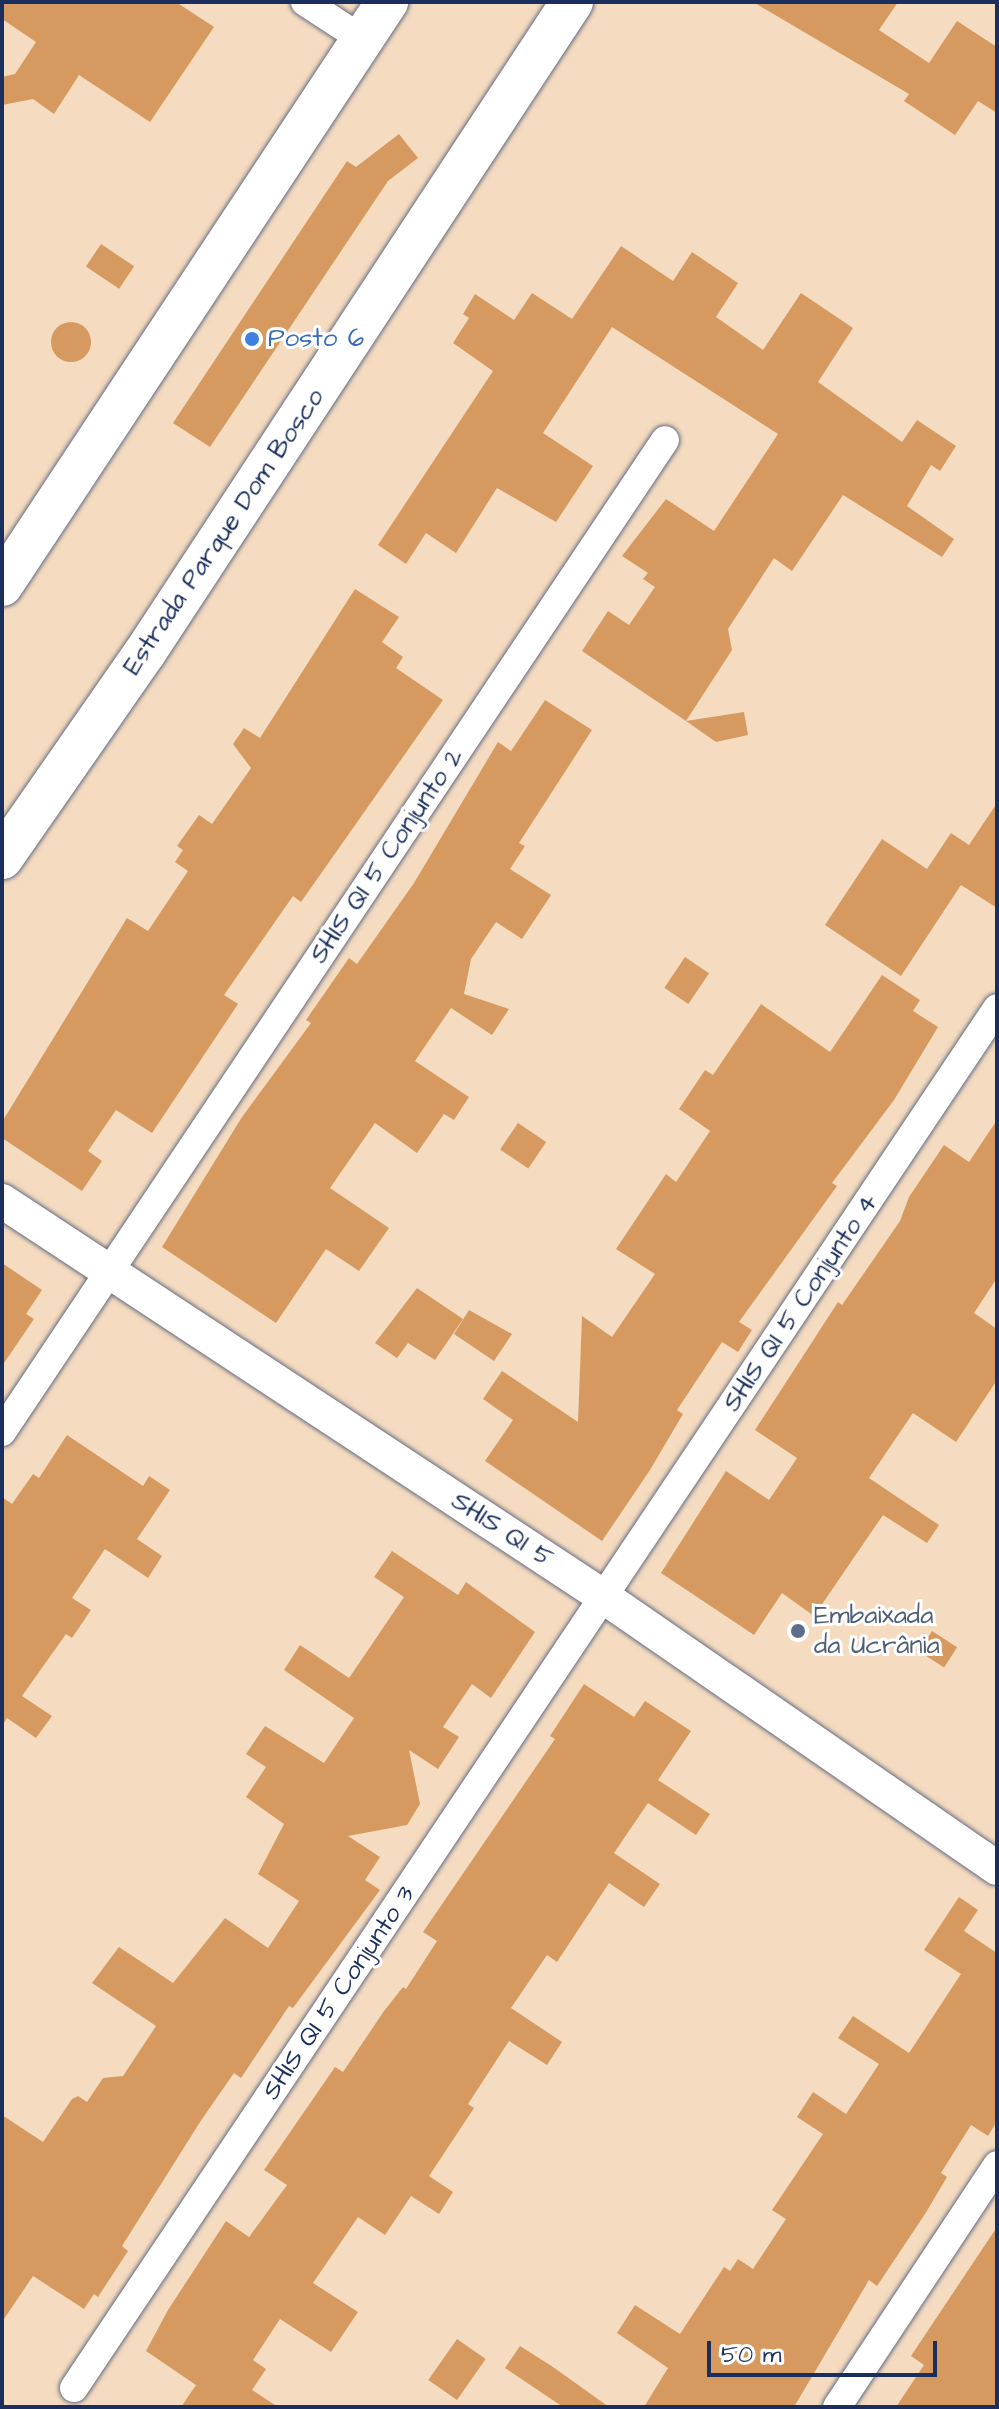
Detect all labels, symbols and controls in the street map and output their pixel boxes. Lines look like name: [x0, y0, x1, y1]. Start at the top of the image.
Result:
place label: Posto 6: [268, 323, 364, 355]
marker: Posto 6: [243, 330, 261, 348]
street label: Estrada Parque Dom Bosco: [117, 383, 331, 681]
street label: SHIS QI 5 Conjunto 2: [303, 743, 471, 969]
street label: SHIS QI 5 Conjunto 4: [717, 1188, 885, 1418]
street label: SHIS QI 5: [445, 1486, 559, 1574]
place label: Embaixada da Ucrânia: [814, 1600, 940, 1662]
marker: Embaixada da Ucrânia: [789, 1622, 807, 1640]
street label: SHIS QI 5 Conjunto 3: [256, 1880, 422, 2106]
scale bar: [711, 2325, 941, 2375]
text: 50 m: [721, 2338, 781, 2372]

